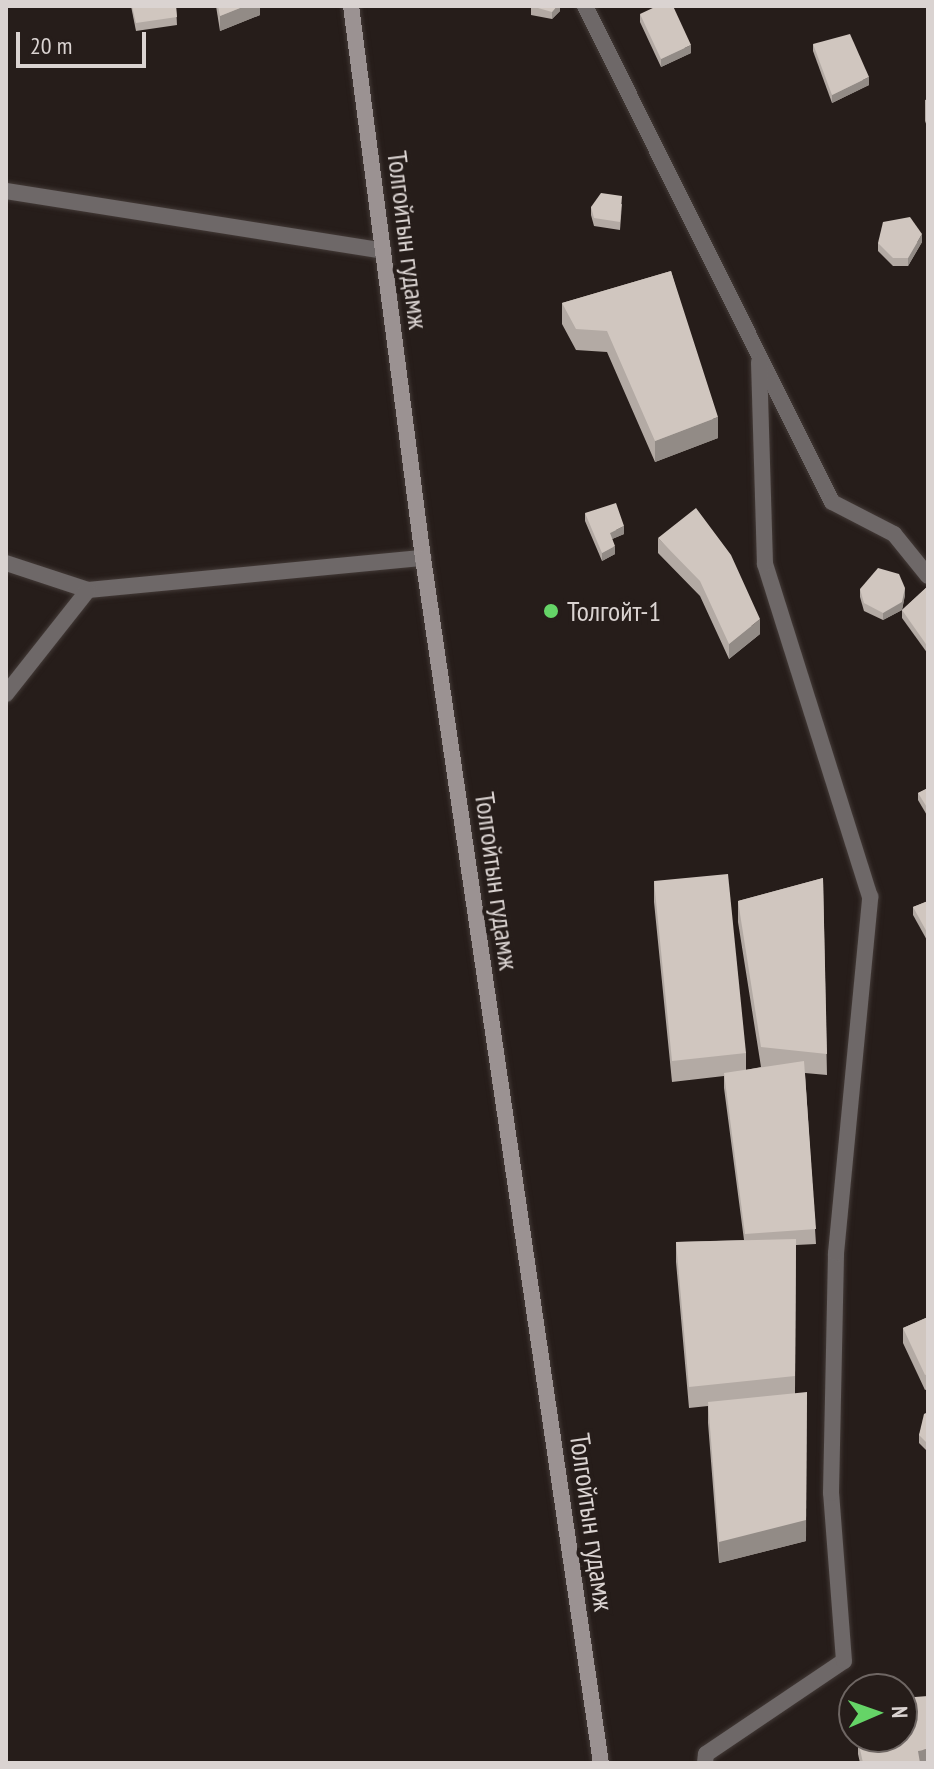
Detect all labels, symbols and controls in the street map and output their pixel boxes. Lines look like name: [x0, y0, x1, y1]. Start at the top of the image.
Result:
scale bar: [20, 16, 150, 66]
text: 20 m: [30, 30, 72, 61]
street label: Толгойтын гудамж: [380, 149, 436, 331]
place label: Толгойт-1: [567, 594, 661, 628]
marker: Толгойт-1: [542, 602, 560, 620]
street label: Толгойтын гудамж: [468, 790, 526, 972]
street label: Толгойтын гудамж: [563, 1431, 621, 1613]
north arrow: [838, 1673, 918, 1753]
text: N: [886, 1706, 914, 1719]

